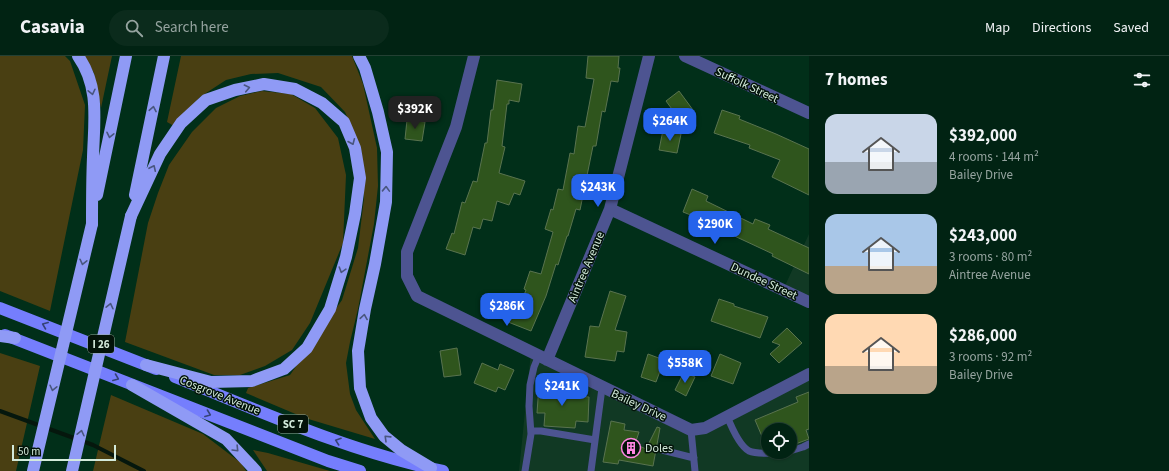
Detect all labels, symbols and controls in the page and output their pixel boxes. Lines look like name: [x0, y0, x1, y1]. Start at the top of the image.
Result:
search box: [109, 10, 389, 46]
text: Casavia: [20, 14, 85, 41]
icon: search: [123, 17, 145, 39]
text: Search here: [155, 17, 229, 38]
text: Map: [985, 18, 1010, 38]
text: Directions: [1032, 18, 1091, 38]
text: Saved: [1113, 18, 1149, 38]
street label: Suffolk Street: [713, 63, 781, 107]
text: 7 homes: [825, 68, 887, 92]
icon: filters: [1131, 69, 1153, 91]
one-way arrow: [244, 84, 250, 92]
one-way arrow: [88, 89, 96, 95]
pin: $392K: [387, 96, 443, 130]
text: $392K: [397, 100, 433, 118]
one-way arrow: [148, 106, 156, 113]
pin: $264K: [642, 108, 698, 142]
text: $264K: [652, 112, 688, 130]
text: $392,000: [949, 124, 1017, 148]
icon: home: [857, 130, 905, 178]
one-way arrow: [106, 132, 114, 138]
one-way arrow: [347, 138, 355, 146]
text: 4 rooms · 144 m²: [949, 148, 1039, 166]
one-way arrow: [148, 165, 156, 172]
text: Bailey Drive: [949, 166, 1013, 184]
pin: $243K: [570, 174, 626, 208]
text: $243K: [580, 178, 616, 196]
one-way arrow: [382, 186, 390, 192]
pin: $290K: [687, 211, 743, 245]
text: $290K: [697, 215, 733, 233]
text: $243,000: [949, 224, 1017, 248]
street label: Aintree Avenue: [564, 229, 609, 305]
icon: home: [857, 230, 905, 278]
text: 3 rooms · 80 m²: [949, 248, 1032, 266]
one-way arrow: [79, 259, 87, 265]
street label: Dundee Street: [728, 259, 800, 304]
one-way arrow: [338, 266, 347, 273]
text: Aintree Avenue: [949, 266, 1031, 284]
pin: $286K: [479, 293, 535, 327]
text: $286K: [489, 297, 525, 315]
one-way arrow: [106, 303, 114, 310]
one-way arrow: [359, 314, 367, 320]
one-way arrow: [41, 322, 48, 330]
text: $286,000: [949, 324, 1017, 348]
icon: home: [857, 330, 905, 378]
road number: I 26: [88, 335, 114, 353]
text: 3 rooms · 92 m²: [949, 348, 1032, 366]
pin: $558K: [657, 350, 713, 384]
text: $558K: [667, 354, 703, 372]
text: Bailey Drive: [949, 366, 1013, 384]
street label: Cosgrove Avenue: [177, 372, 263, 419]
pin: $241K: [534, 373, 590, 407]
one-way arrow: [112, 374, 119, 382]
text: $241K: [544, 377, 580, 395]
one-way arrow: [49, 385, 57, 392]
street label: Bailey Drive: [608, 385, 669, 426]
one-way arrow: [204, 410, 211, 418]
road number: SC 7: [278, 415, 308, 433]
map controls: [761, 423, 797, 459]
button: locate: [761, 423, 797, 459]
one-way arrow: [76, 430, 84, 436]
one-way arrow: [384, 435, 392, 443]
building icon: Doles: [620, 437, 642, 459]
one-way arrow: [335, 438, 342, 446]
place label: Doles: [645, 440, 673, 457]
scale bar: [12, 443, 116, 462]
text: 50 m: [18, 444, 40, 459]
one-way arrow: [231, 444, 239, 452]

